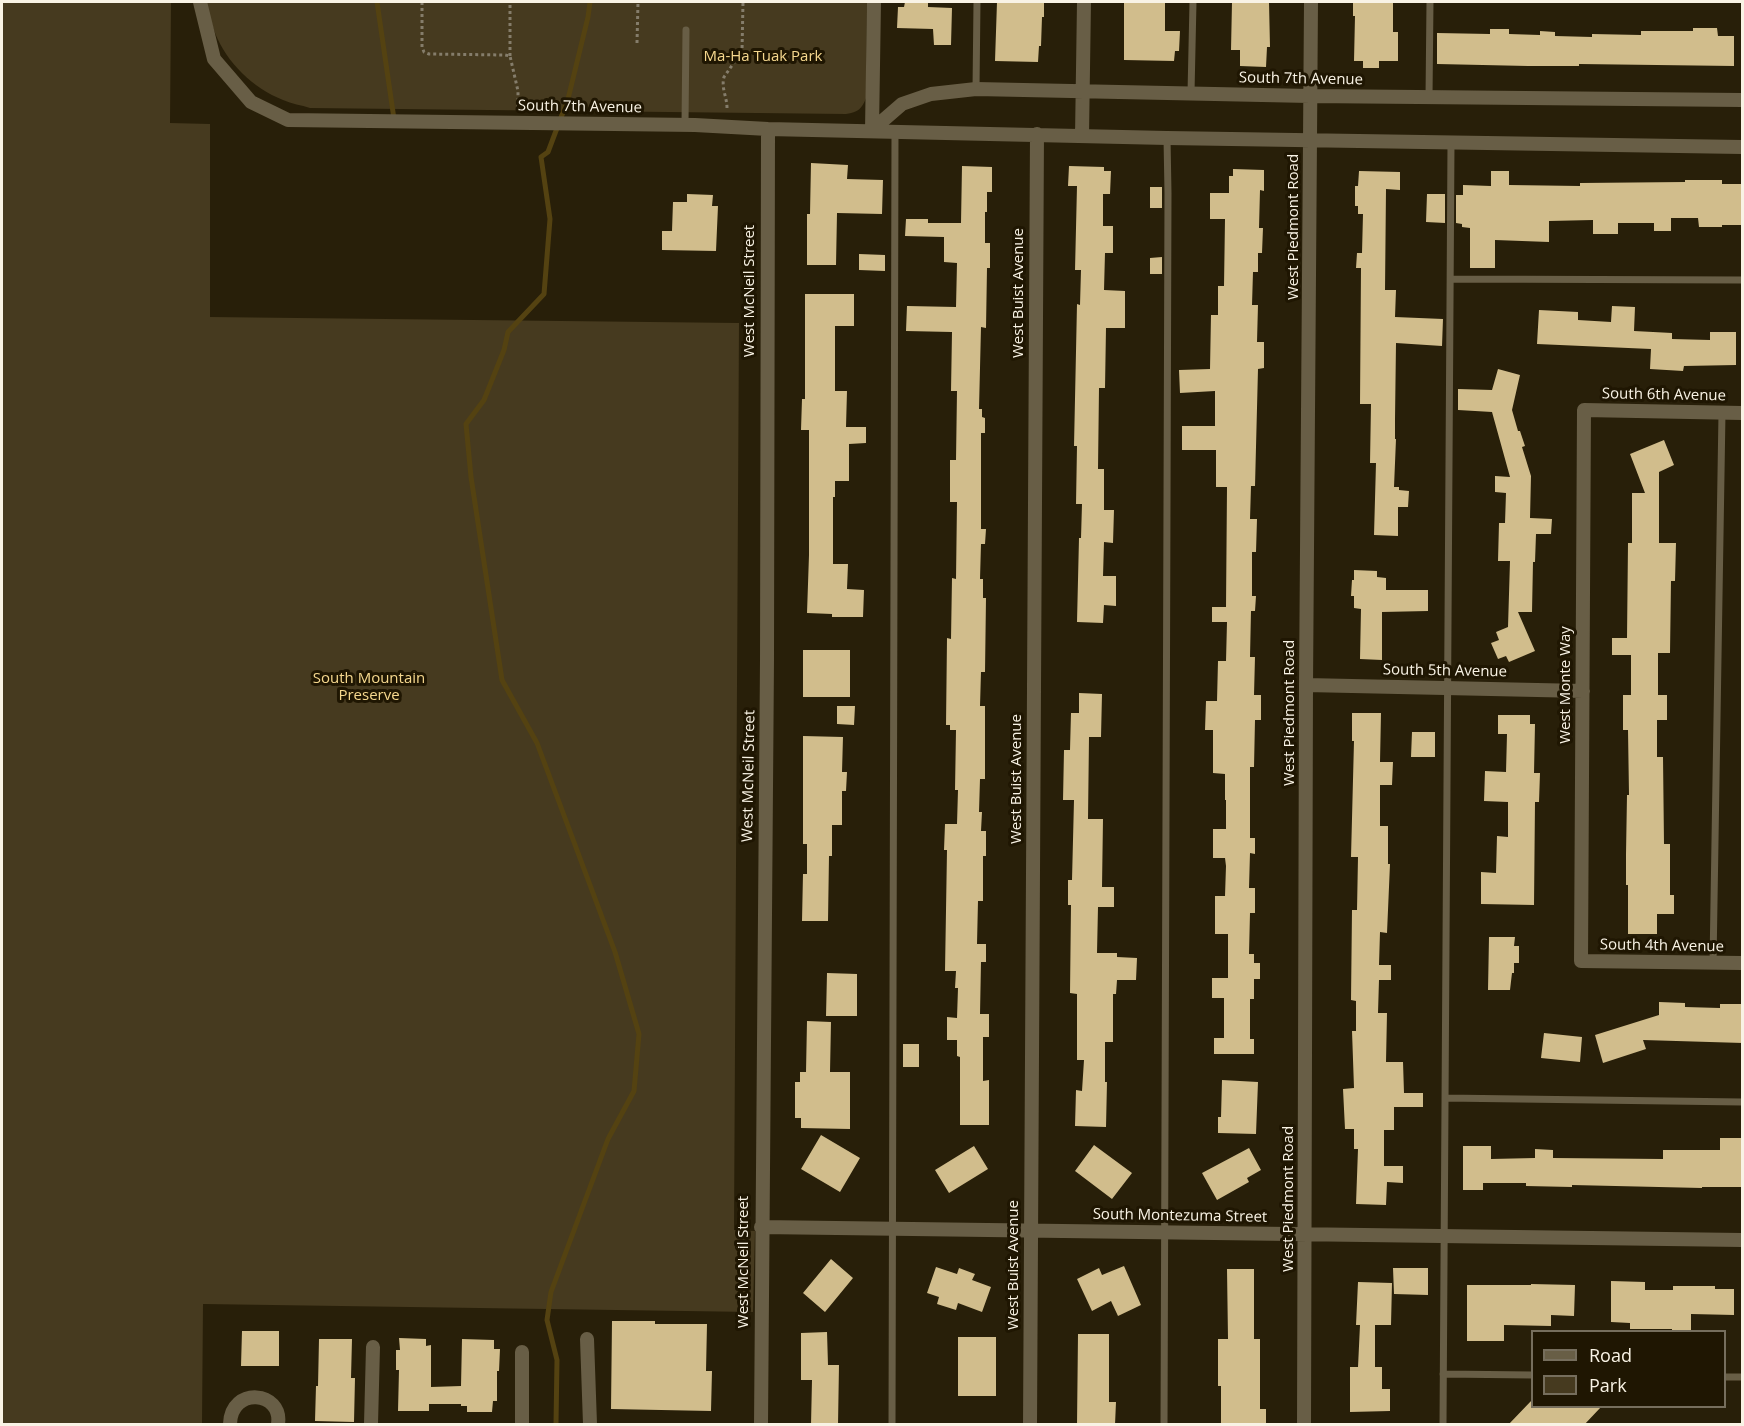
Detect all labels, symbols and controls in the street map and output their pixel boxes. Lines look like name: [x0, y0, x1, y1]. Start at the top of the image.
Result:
park label: Ma-Ha Tuak Park: [704, 48, 822, 66]
street label: South 7th Avenue: [1239, 69, 1363, 89]
street label: South 7th Avenue: [518, 97, 642, 117]
street label: West Piedmont Road: [1285, 154, 1303, 300]
street label: West McNeil Street: [741, 225, 759, 357]
street label: West Buist Avenue: [1010, 228, 1028, 358]
street label: South 6th Avenue: [1602, 385, 1726, 405]
street label: West Monte Way: [1557, 626, 1575, 744]
street label: West Piedmont Road: [1281, 640, 1299, 786]
street label: South 5th Avenue: [1383, 661, 1507, 681]
park label: South Mountain Preserve: [313, 670, 425, 705]
street label: West McNeil Street: [739, 710, 759, 842]
street label: West Buist Avenue: [1008, 714, 1026, 844]
street label: South 4th Avenue: [1600, 936, 1724, 956]
street label: West Piedmont Road: [1280, 1126, 1298, 1272]
street label: West McNeil Street: [735, 1196, 753, 1328]
street label: West Buist Avenue: [1005, 1200, 1023, 1330]
street label: South Montezuma Street: [1093, 1205, 1267, 1227]
legend: [1531, 1330, 1726, 1408]
text: Road: [1589, 1343, 1632, 1367]
text: Park: [1589, 1373, 1627, 1397]

